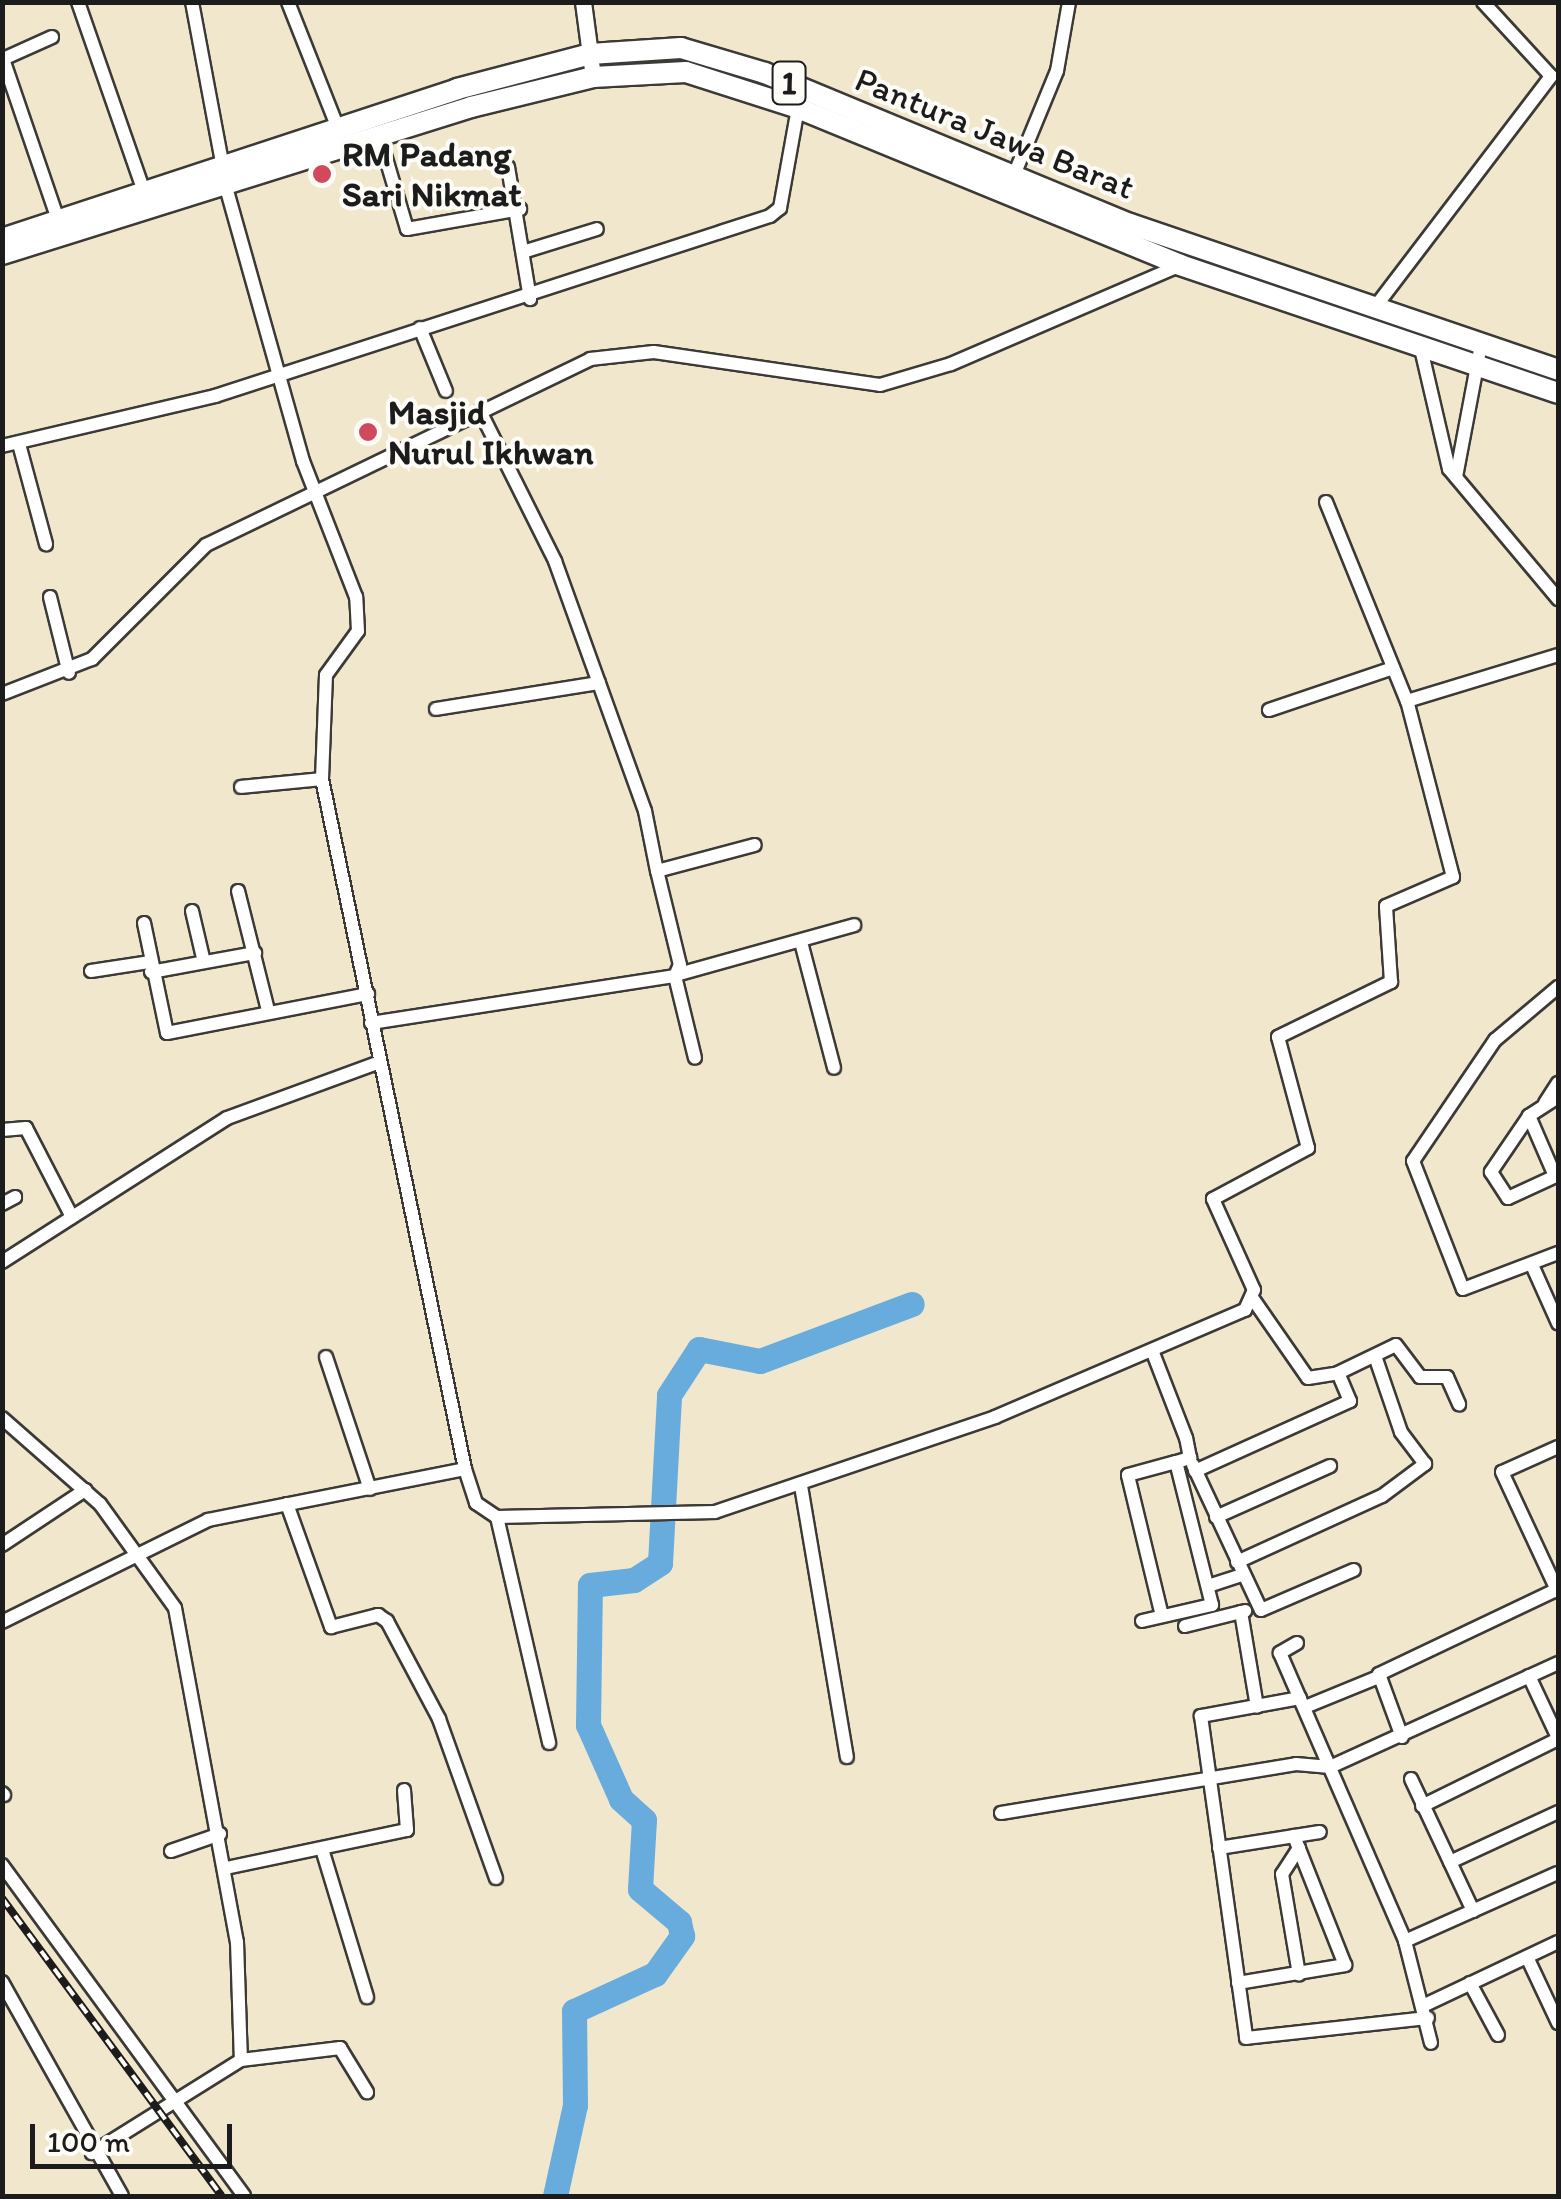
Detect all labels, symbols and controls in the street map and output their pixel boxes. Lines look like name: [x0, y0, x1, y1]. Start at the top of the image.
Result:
road number: 1: [772, 56, 806, 110]
street label: Pantura Jawa Barat: [849, 58, 1141, 208]
place label: RM Padang Sari Nikmat: [342, 133, 520, 215]
marker: RM Padang Sari Nikmat: [311, 163, 333, 185]
place label: Masjid Nurul Ikhwan: [388, 391, 593, 473]
marker: Masjid Nurul Ikhwan: [357, 421, 379, 443]
scale bar: [35, 2104, 238, 2166]
text: 100 m: [47, 2123, 130, 2160]

